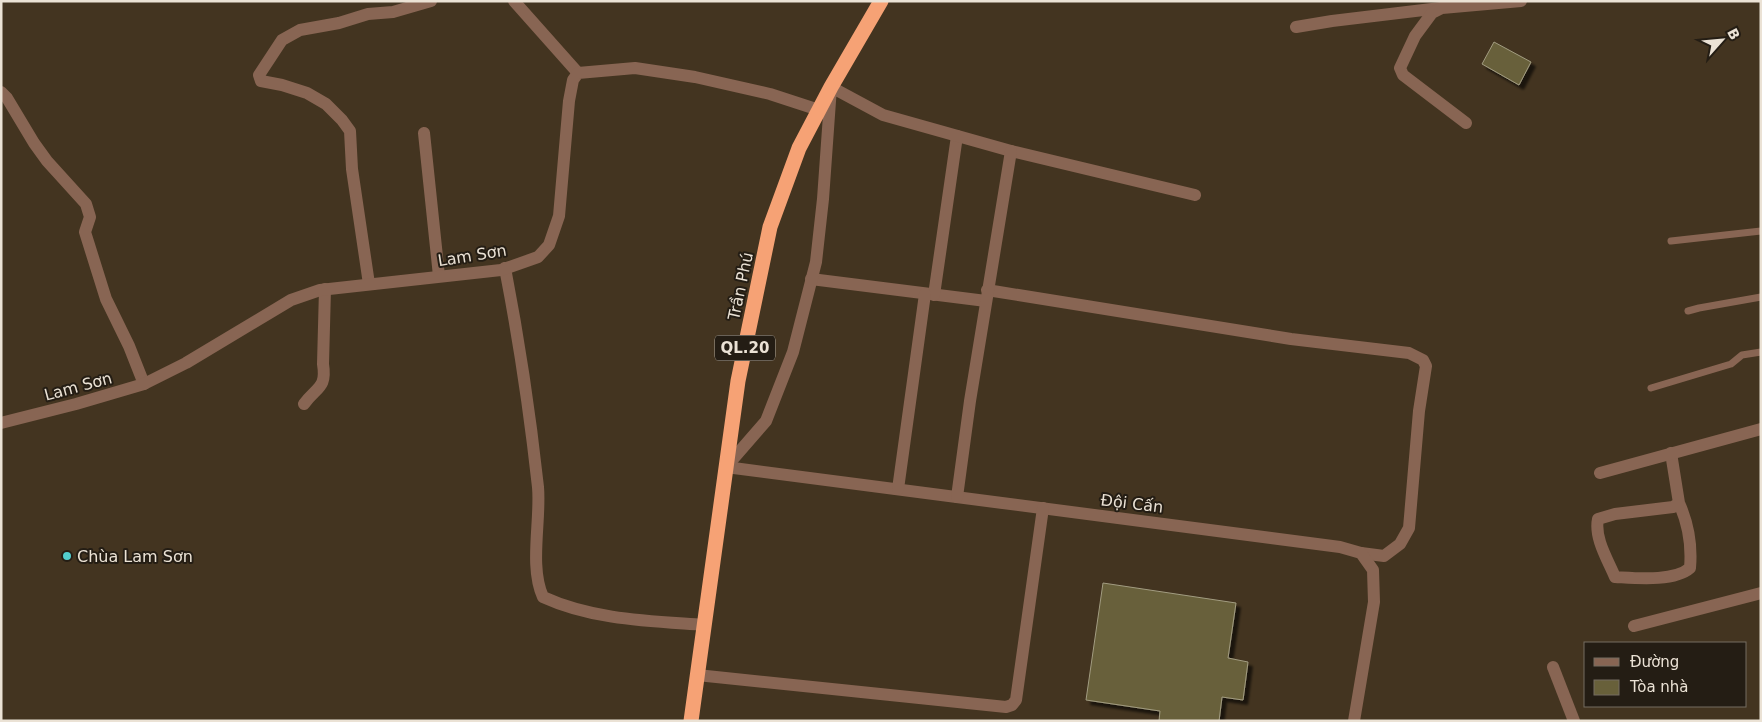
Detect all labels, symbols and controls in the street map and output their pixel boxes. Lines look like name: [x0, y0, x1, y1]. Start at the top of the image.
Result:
north arrow: [1697, 15, 1747, 65]
text: B: [1724, 26, 1743, 42]
street label: Lam Sơn: [436, 241, 508, 270]
street label: Trần Phú: [724, 250, 757, 323]
road number: QL.20: [715, 336, 775, 360]
street label: Lam Sơn: [42, 368, 114, 405]
street label: Đội Cấn: [1100, 490, 1164, 517]
place label: Chùa Lam Sơn: [77, 547, 193, 566]
marker: Chùa Lam Sơn: [61, 550, 73, 562]
legend: [1584, 642, 1747, 707]
text: Đường: [1630, 653, 1679, 671]
text: Tòa nhà: [1629, 678, 1689, 696]

